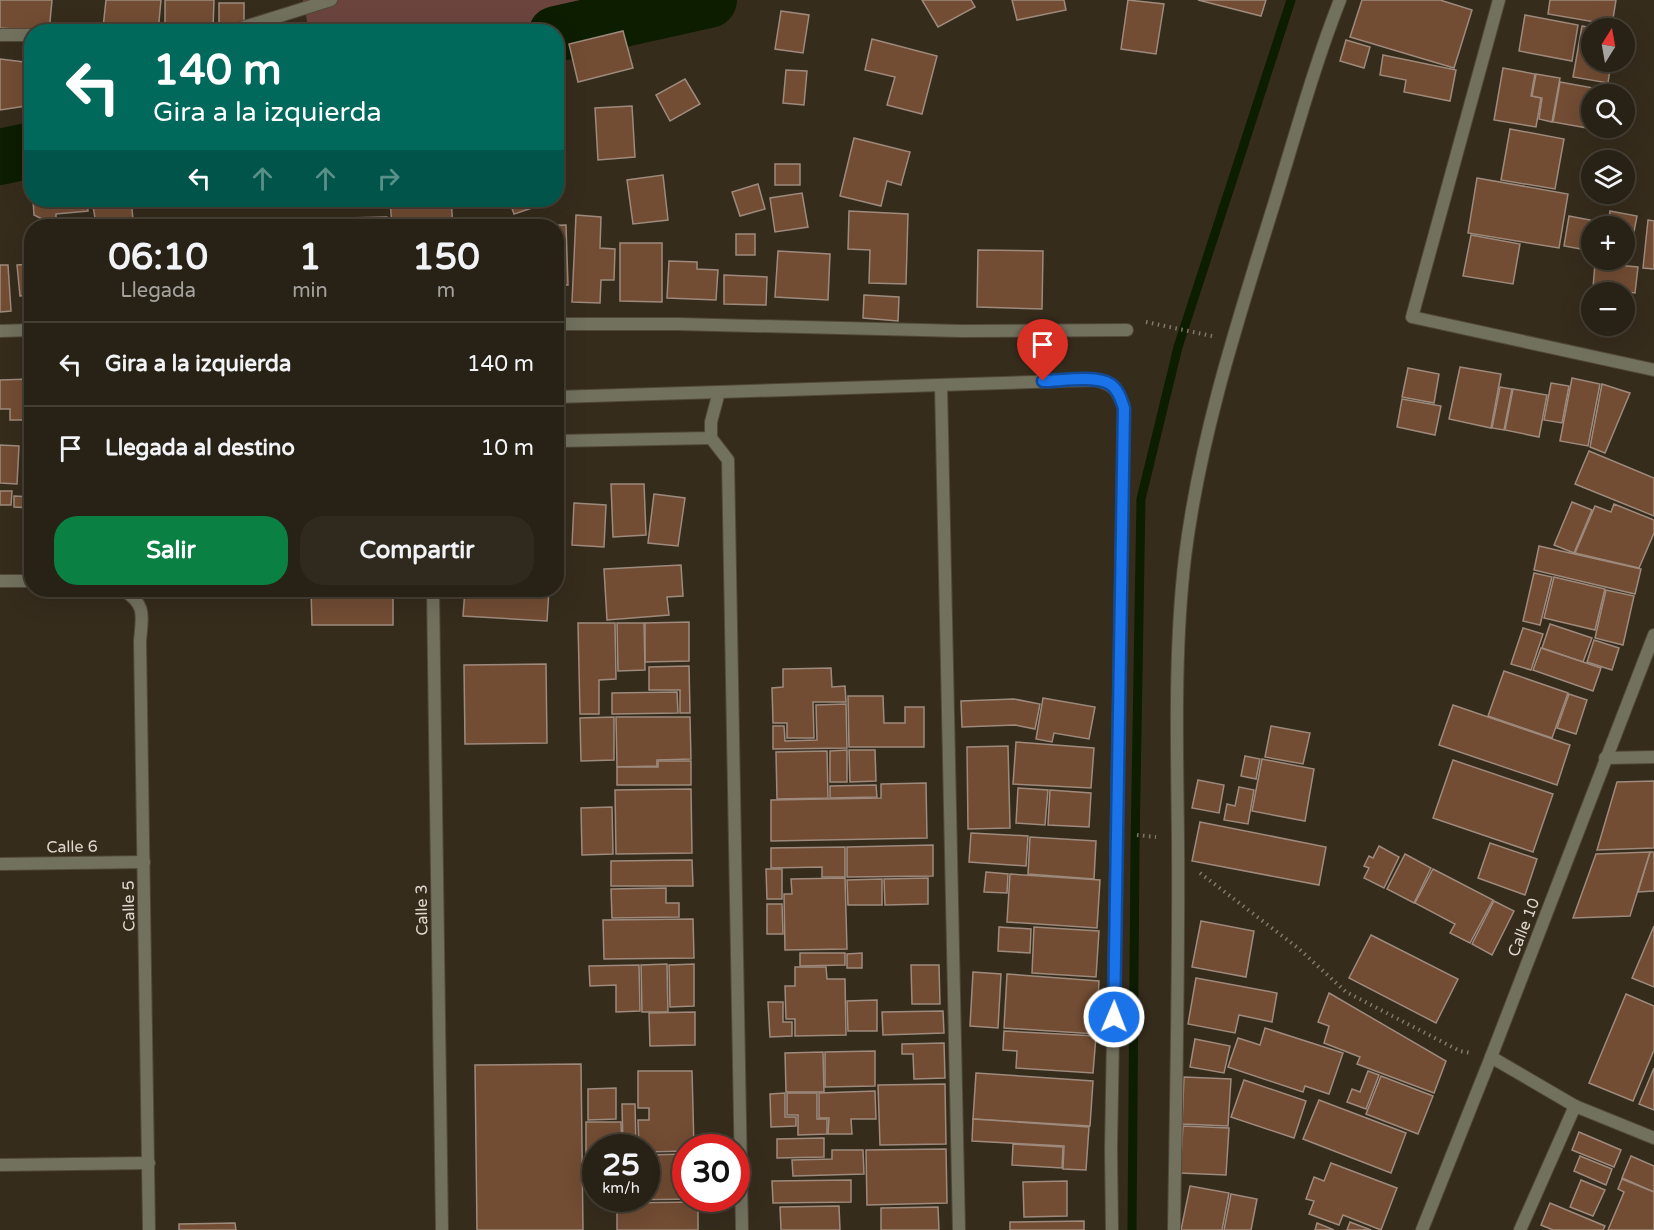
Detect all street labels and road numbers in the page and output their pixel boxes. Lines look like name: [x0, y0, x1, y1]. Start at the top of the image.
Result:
street label: Calle 6: [46, 837, 98, 857]
street label: Calle 5: [119, 880, 139, 932]
street label: Calle 3: [412, 884, 432, 936]
street label: Calle 10: [1504, 895, 1544, 960]

